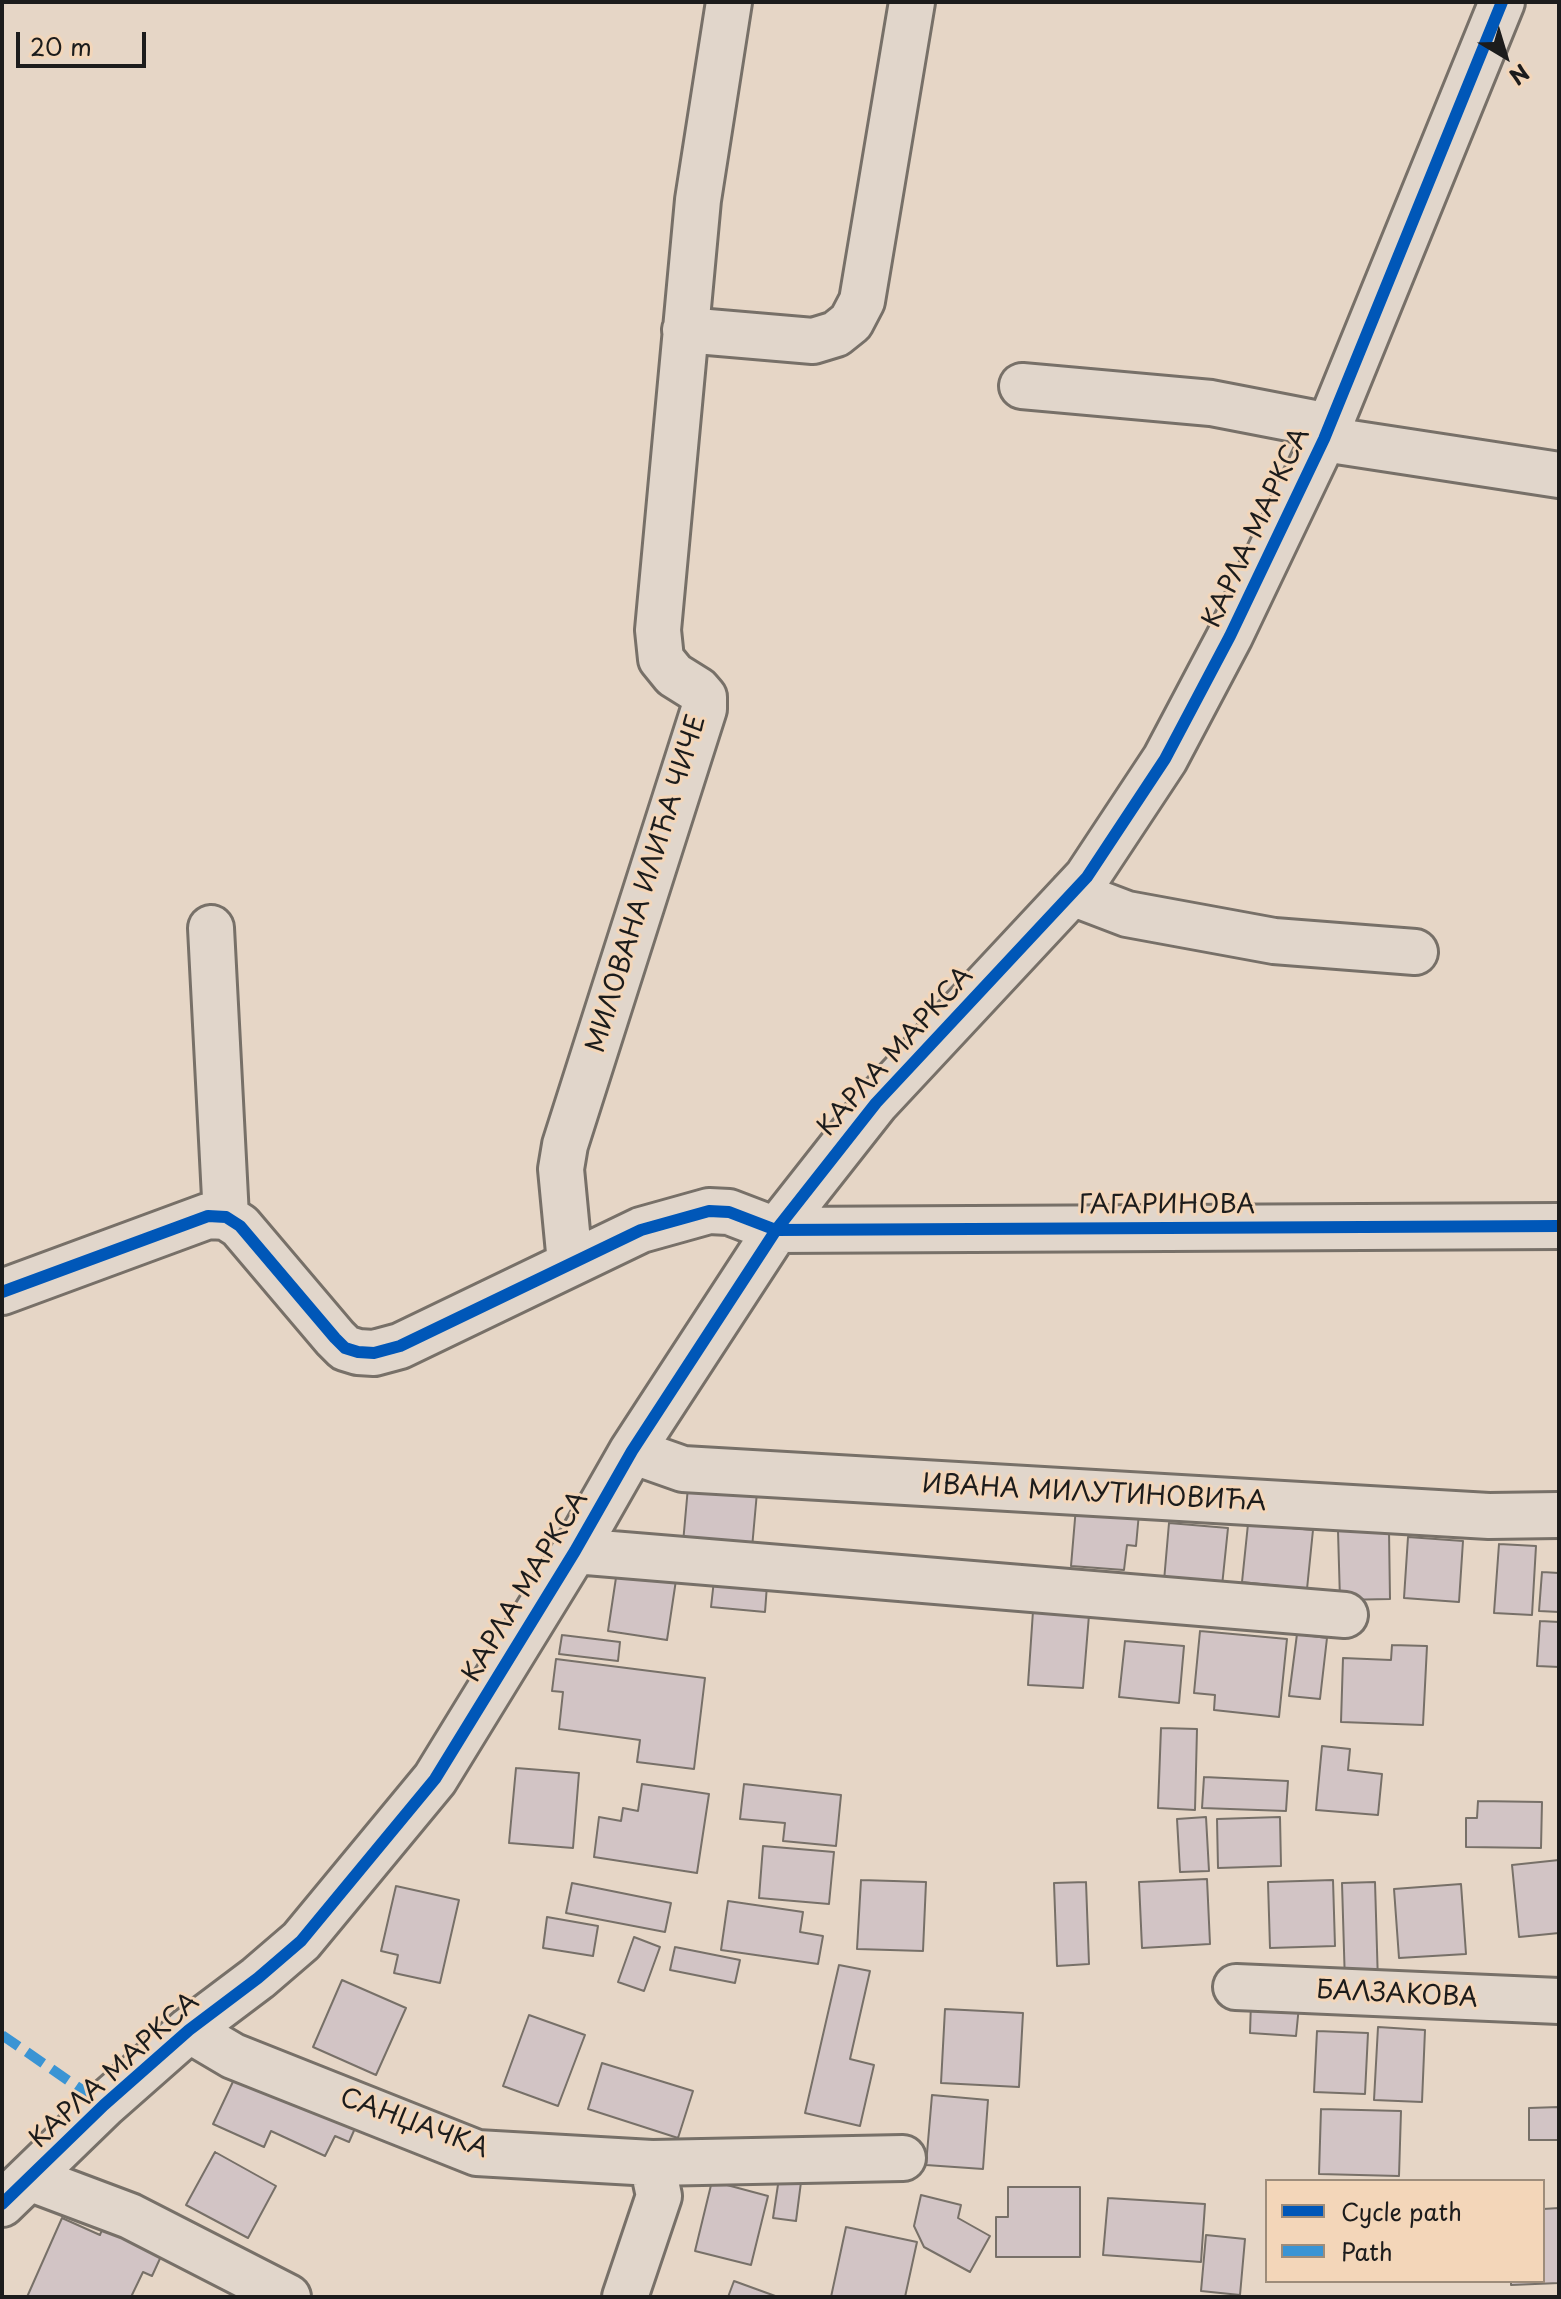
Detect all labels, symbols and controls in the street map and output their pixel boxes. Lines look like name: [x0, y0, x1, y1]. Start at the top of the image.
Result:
scale bar: [20, 16, 150, 66]
north arrow: [1465, 16, 1545, 96]
text: 20 m: [30, 28, 92, 64]
text: N: [1503, 57, 1537, 94]
street label: КАРЛА МАРКСА: [1197, 423, 1317, 633]
street label: МИЛОВАНА ИЛИЋА ЧИЧЕ: [581, 711, 713, 1057]
street label: КАРЛА МАРКСА: [812, 961, 980, 1143]
street label: ГАГАРИНОВА: [1079, 1190, 1255, 1222]
street label: ИВАНА МИЛУТИНОВИЋА: [921, 1469, 1267, 1519]
street label: КАРЛА МАРКСА: [457, 1486, 595, 1688]
street label: БАЛЗАКОВА: [1315, 1975, 1479, 2015]
street label: КАРЛА МАРКСА: [24, 1987, 206, 2155]
street label: САНЏАЧКА: [335, 2083, 493, 2165]
legend: [1265, 2179, 1545, 2283]
text: Cycle path: [1341, 2193, 1462, 2229]
text: Path: [1341, 2233, 1393, 2269]

